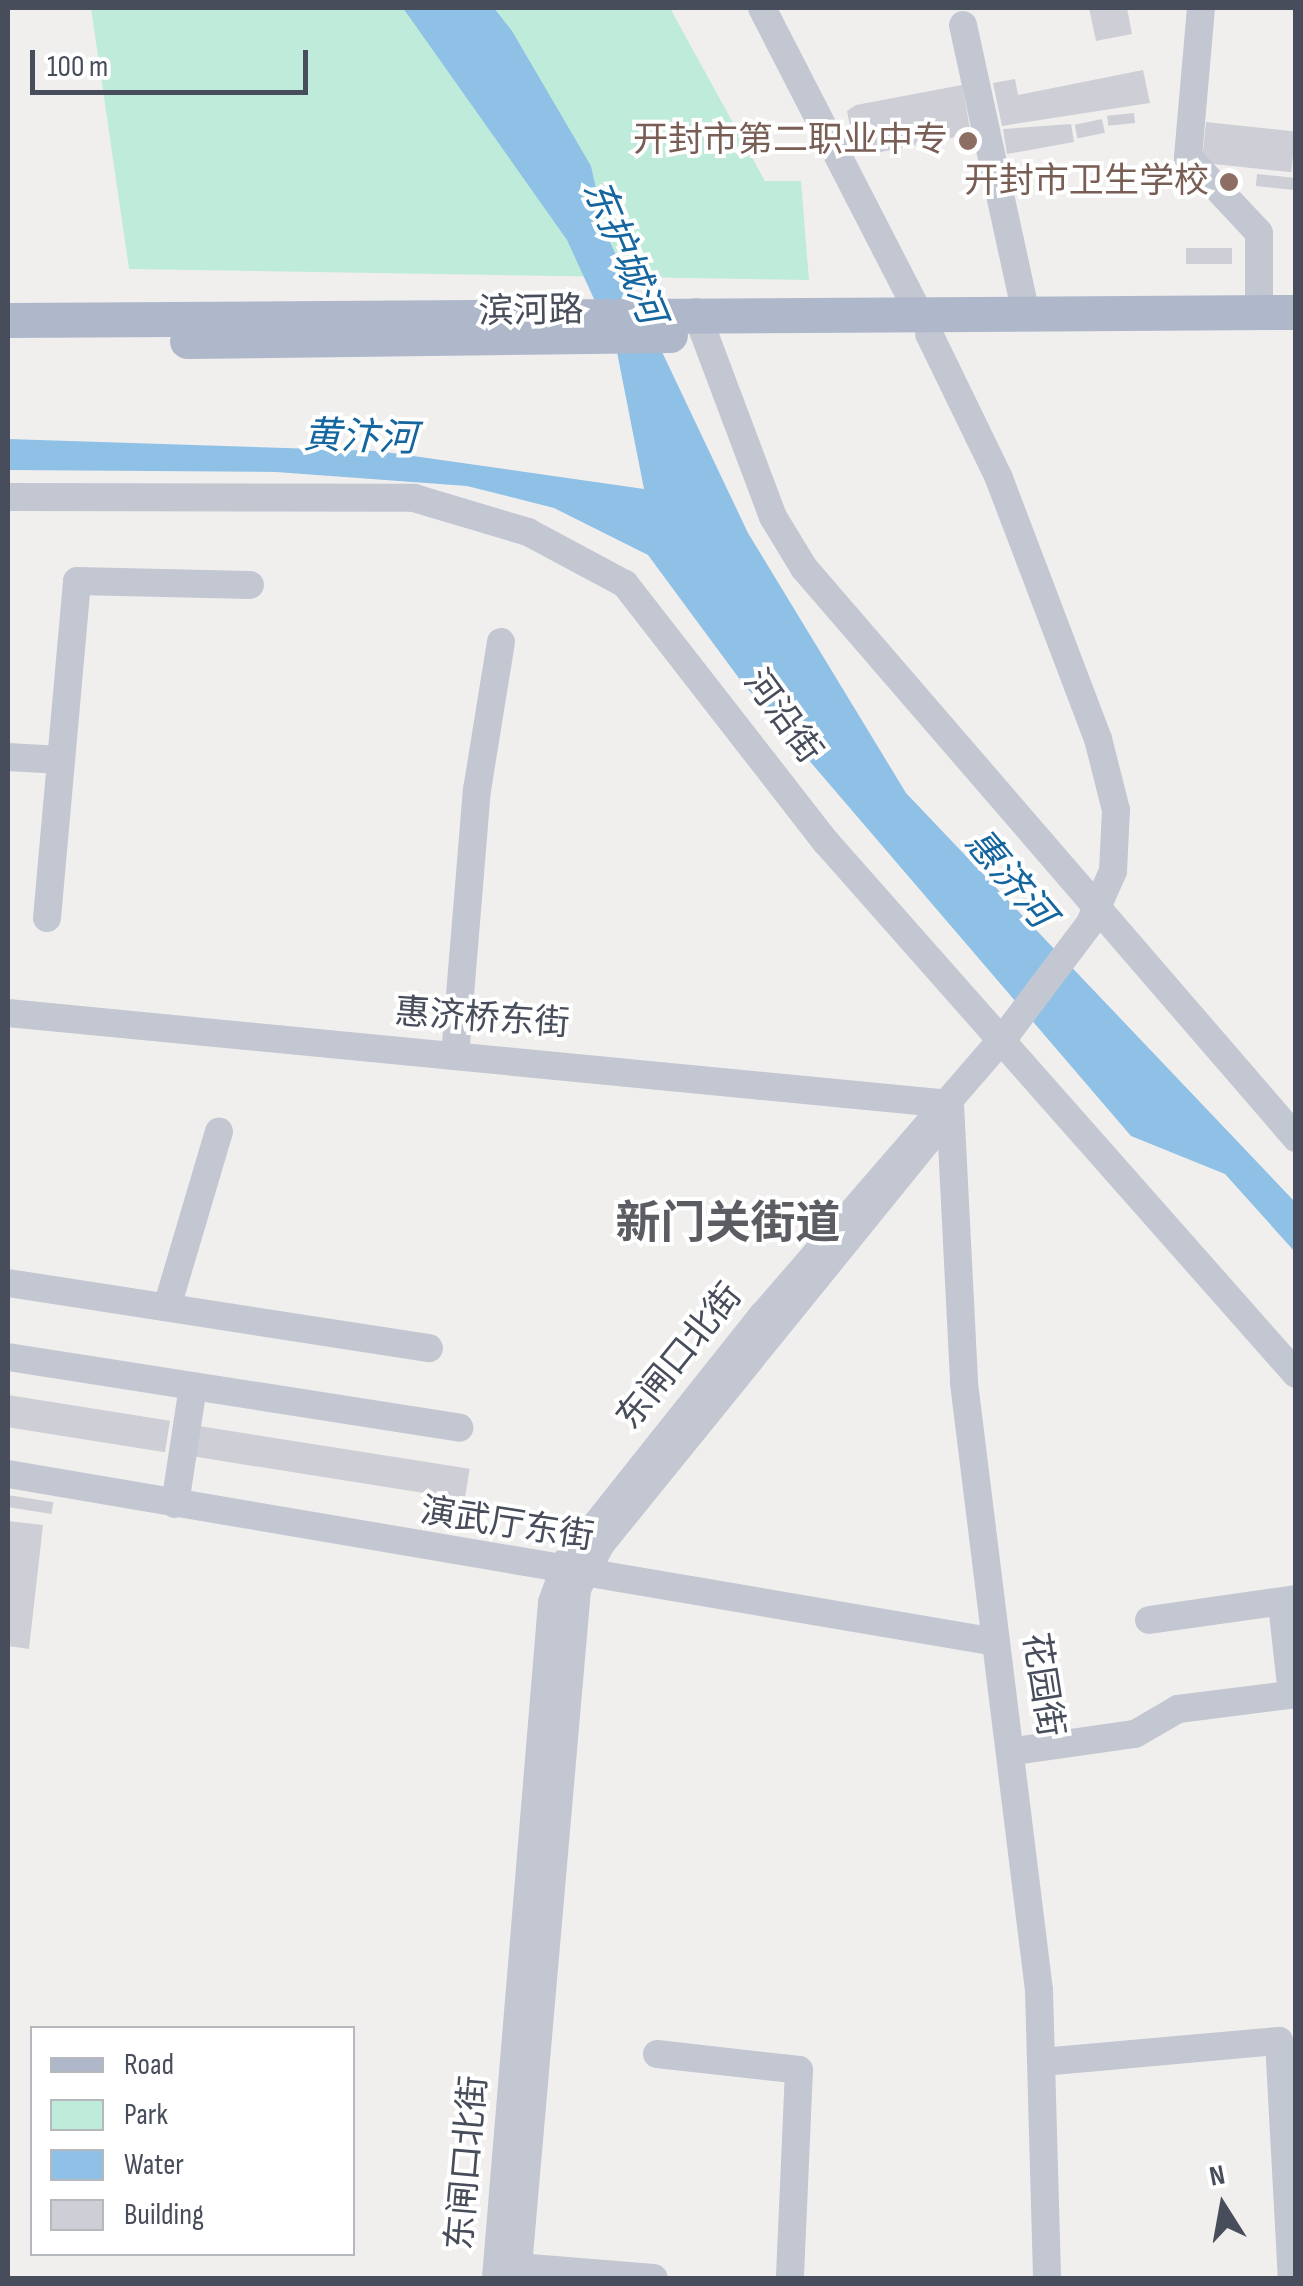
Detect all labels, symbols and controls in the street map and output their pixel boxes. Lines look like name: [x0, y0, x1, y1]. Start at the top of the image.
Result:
scale bar: [35, 30, 312, 92]
text: 100 m: [47, 49, 108, 85]
place label: 开封市第二职业中专: [633, 120, 948, 162]
marker: 开封市第二职业中专: [957, 130, 979, 152]
place label: 开封市卫生学校: [964, 161, 1209, 203]
marker: 开封市卫生学校: [1218, 171, 1240, 193]
water label: 东护城河: [572, 173, 674, 331]
street label: 滨河路: [478, 290, 584, 334]
water label: 黄汴河: [302, 413, 418, 463]
street label: 河沿街: [734, 662, 830, 772]
water label: 惠济河: [955, 821, 1063, 937]
street label: 惠济桥东街: [393, 992, 571, 1046]
district label: 新门关街道: [616, 1198, 840, 1252]
street label: 东闸口北街: [609, 1276, 751, 1438]
street label: 演武厅东街: [417, 1491, 597, 1559]
street label: 花园街: [1013, 1630, 1071, 1740]
legend: [30, 2026, 355, 2256]
text: Road: [124, 2047, 174, 2083]
street label: 东闸口北街: [439, 2074, 497, 2252]
text: Park: [124, 2097, 168, 2133]
text: Water: [124, 2147, 184, 2183]
north arrow: [1173, 2156, 1273, 2256]
text: N: [1207, 2158, 1228, 2194]
text: Building: [124, 2197, 204, 2233]

